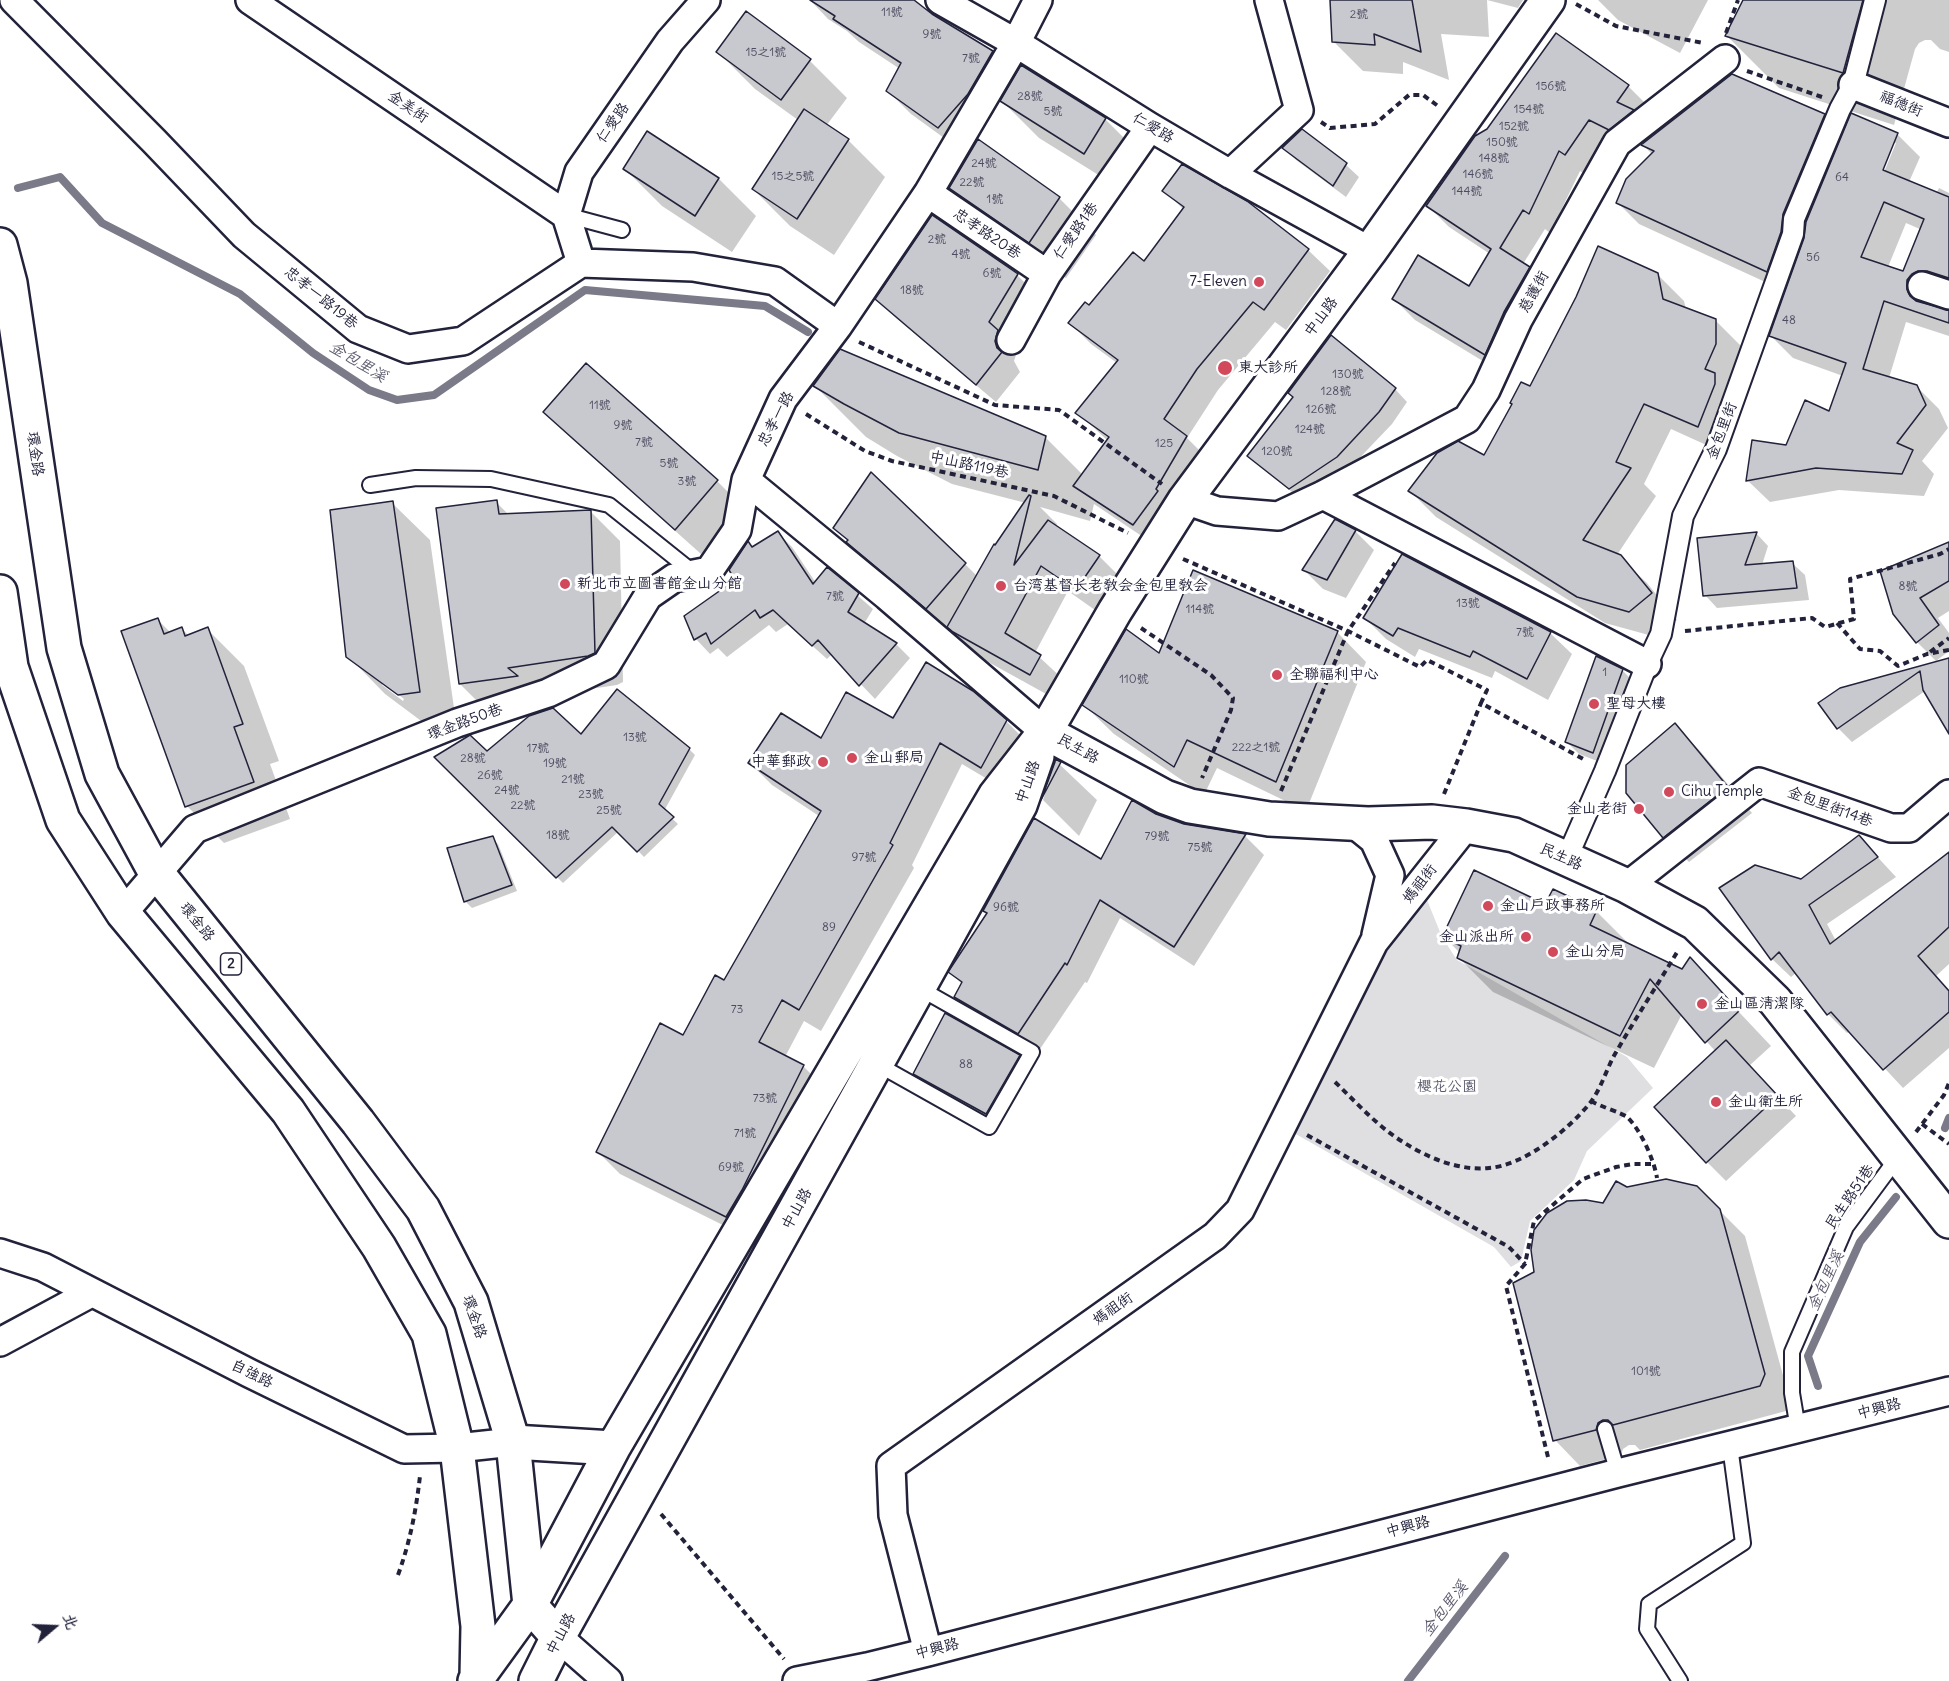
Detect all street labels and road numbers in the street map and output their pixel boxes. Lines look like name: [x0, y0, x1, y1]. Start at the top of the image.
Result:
street label: 金美街: [384, 87, 432, 127]
street label: 福德街: [1877, 87, 1925, 121]
street label: 仁愛路: [593, 99, 633, 147]
street label: 仁愛路: [1129, 109, 1177, 147]
street label: 仁愛路1巷: [1050, 199, 1102, 263]
street label: 忠孝路20巷: [950, 205, 1024, 263]
street label: 忠孝一路19巷: [281, 263, 361, 333]
street label: 慈護街: [1515, 268, 1553, 316]
street label: 中山路: [1300, 294, 1342, 340]
street label: 忠孝一路: [754, 388, 798, 450]
street label: 金包里街: [1703, 400, 1741, 462]
street label: 環金路: [23, 430, 47, 478]
street label: 中山路119巷: [928, 448, 1010, 482]
street label: 環金路50巷: [425, 700, 505, 744]
street label: 民生路: [1054, 730, 1102, 768]
street label: 中山路: [1012, 758, 1044, 806]
street label: 金包里街14巷: [1785, 783, 1875, 831]
street label: 民生路: [1537, 840, 1585, 874]
street label: 媽祖街: [1399, 861, 1441, 907]
street label: 環金路: [176, 899, 218, 945]
road number: 2: [220, 953, 242, 975]
street label: 民生路51巷: [1822, 1161, 1878, 1233]
street label: 中山路: [778, 1185, 816, 1233]
street label: 媽祖街: [1089, 1289, 1137, 1329]
street label: 環金路: [458, 1293, 490, 1341]
street label: 自強路: [228, 1356, 276, 1392]
street label: 中興路: [1855, 1395, 1903, 1423]
street label: 中興路: [1384, 1512, 1432, 1542]
street label: 中山路: [542, 1610, 580, 1658]
street label: 中興路: [913, 1635, 961, 1663]

